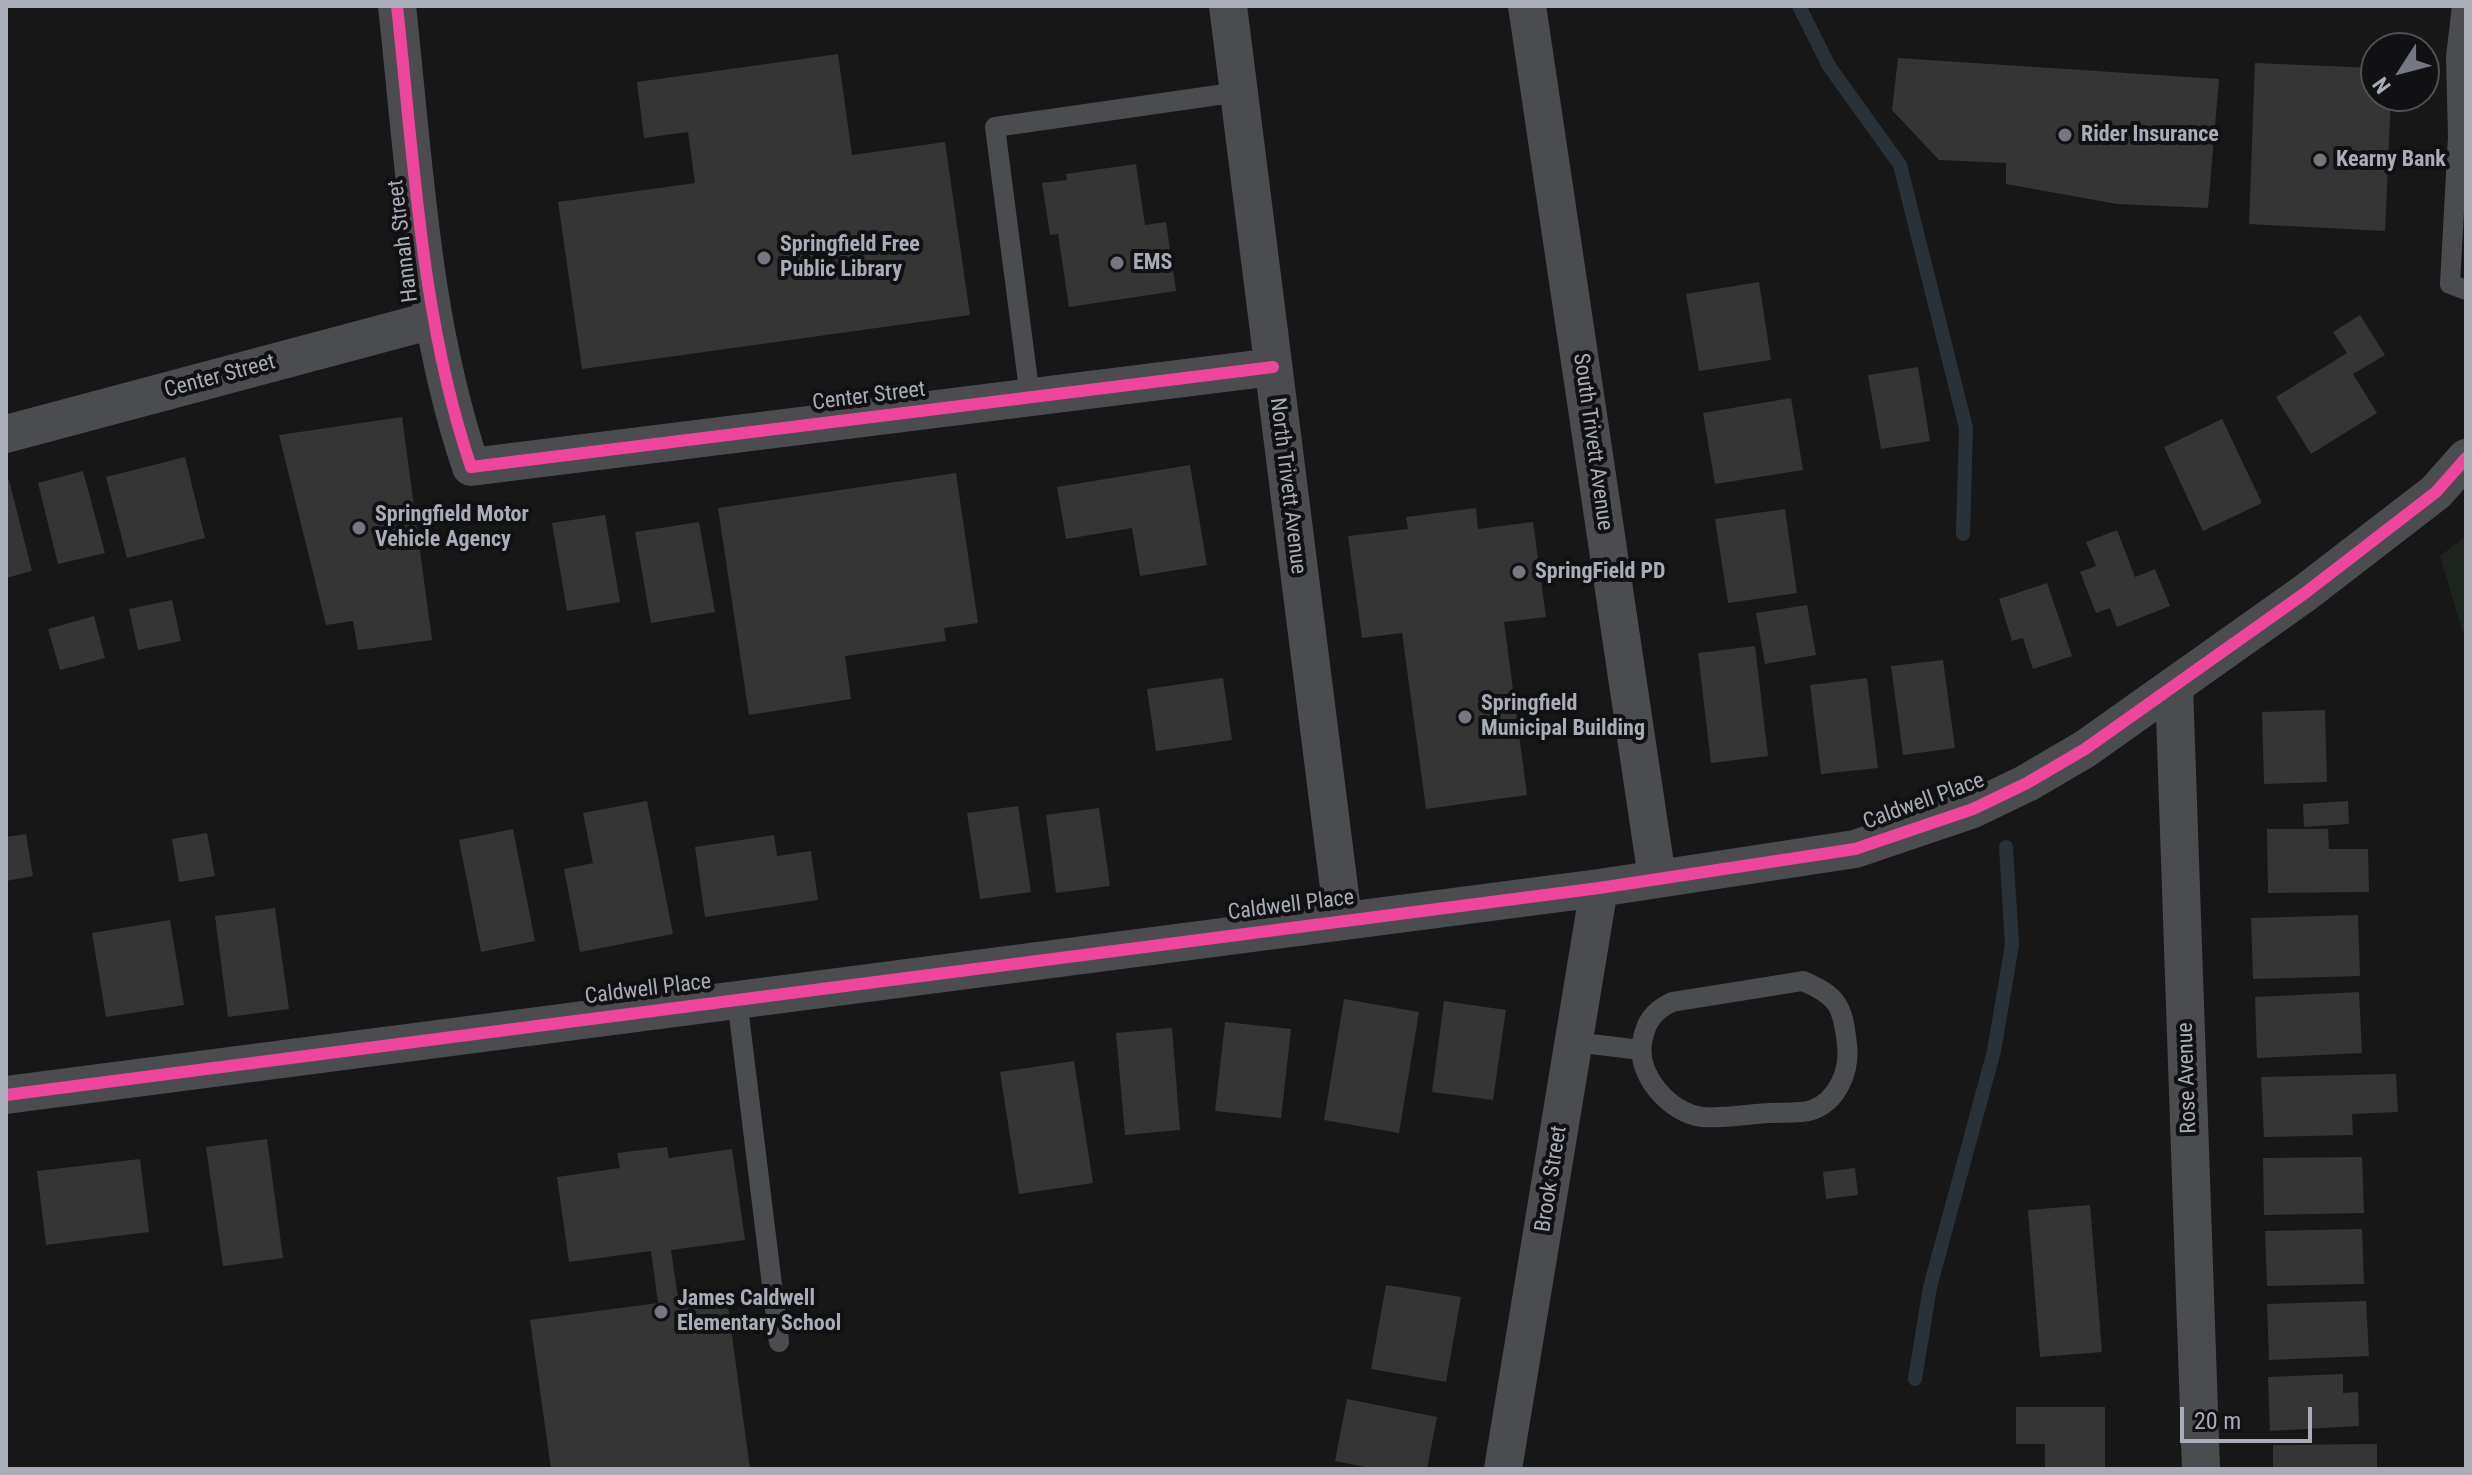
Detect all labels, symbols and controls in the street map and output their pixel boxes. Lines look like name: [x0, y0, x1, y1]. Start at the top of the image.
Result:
north arrow: [2360, 32, 2440, 112]
text: N: [2368, 72, 2396, 98]
place label: Rider Insurance: [2081, 122, 2219, 148]
marker: Rider Insurance: [2056, 126, 2074, 144]
place label: Kearny Bank: [2336, 147, 2446, 173]
marker: Kearny Bank: [2311, 151, 2329, 169]
street label: Hannah Street: [383, 178, 425, 304]
place label: Springfield Free Public Library: [780, 232, 920, 284]
marker: Springfield Free Public Library: [755, 249, 773, 267]
place label: EMS: [1133, 250, 1172, 276]
marker: EMS: [1108, 254, 1126, 272]
street label: Center Street: [162, 350, 278, 404]
street label: South Trivett Avenue: [1566, 352, 1618, 532]
street label: Center Street: [811, 377, 927, 417]
street label: North Trivett Avenue: [1263, 396, 1311, 576]
place label: Springfield Motor Vehicle Agency: [375, 502, 529, 554]
marker: Springfield Motor Vehicle Agency: [350, 519, 368, 537]
place label: SpringField PD: [1535, 559, 1665, 585]
marker: SpringField PD: [1510, 563, 1528, 581]
place label: Springfield Municipal Building: [1481, 691, 1645, 742]
marker: Springfield Municipal Building: [1456, 708, 1474, 726]
street label: Caldwell Place: [1860, 768, 1988, 836]
street label: Caldwell Place: [1226, 885, 1356, 927]
street label: Caldwell Place: [583, 969, 713, 1011]
street label: Rose Avenue: [2173, 1022, 2203, 1134]
street label: Brook Street: [1531, 1124, 1573, 1234]
place label: James Caldwell Elementary School: [677, 1286, 841, 1338]
marker: James Caldwell Elementary School: [652, 1303, 670, 1321]
scale bar: [2184, 1391, 2316, 1441]
text: 20 m: [2194, 1407, 2241, 1435]

